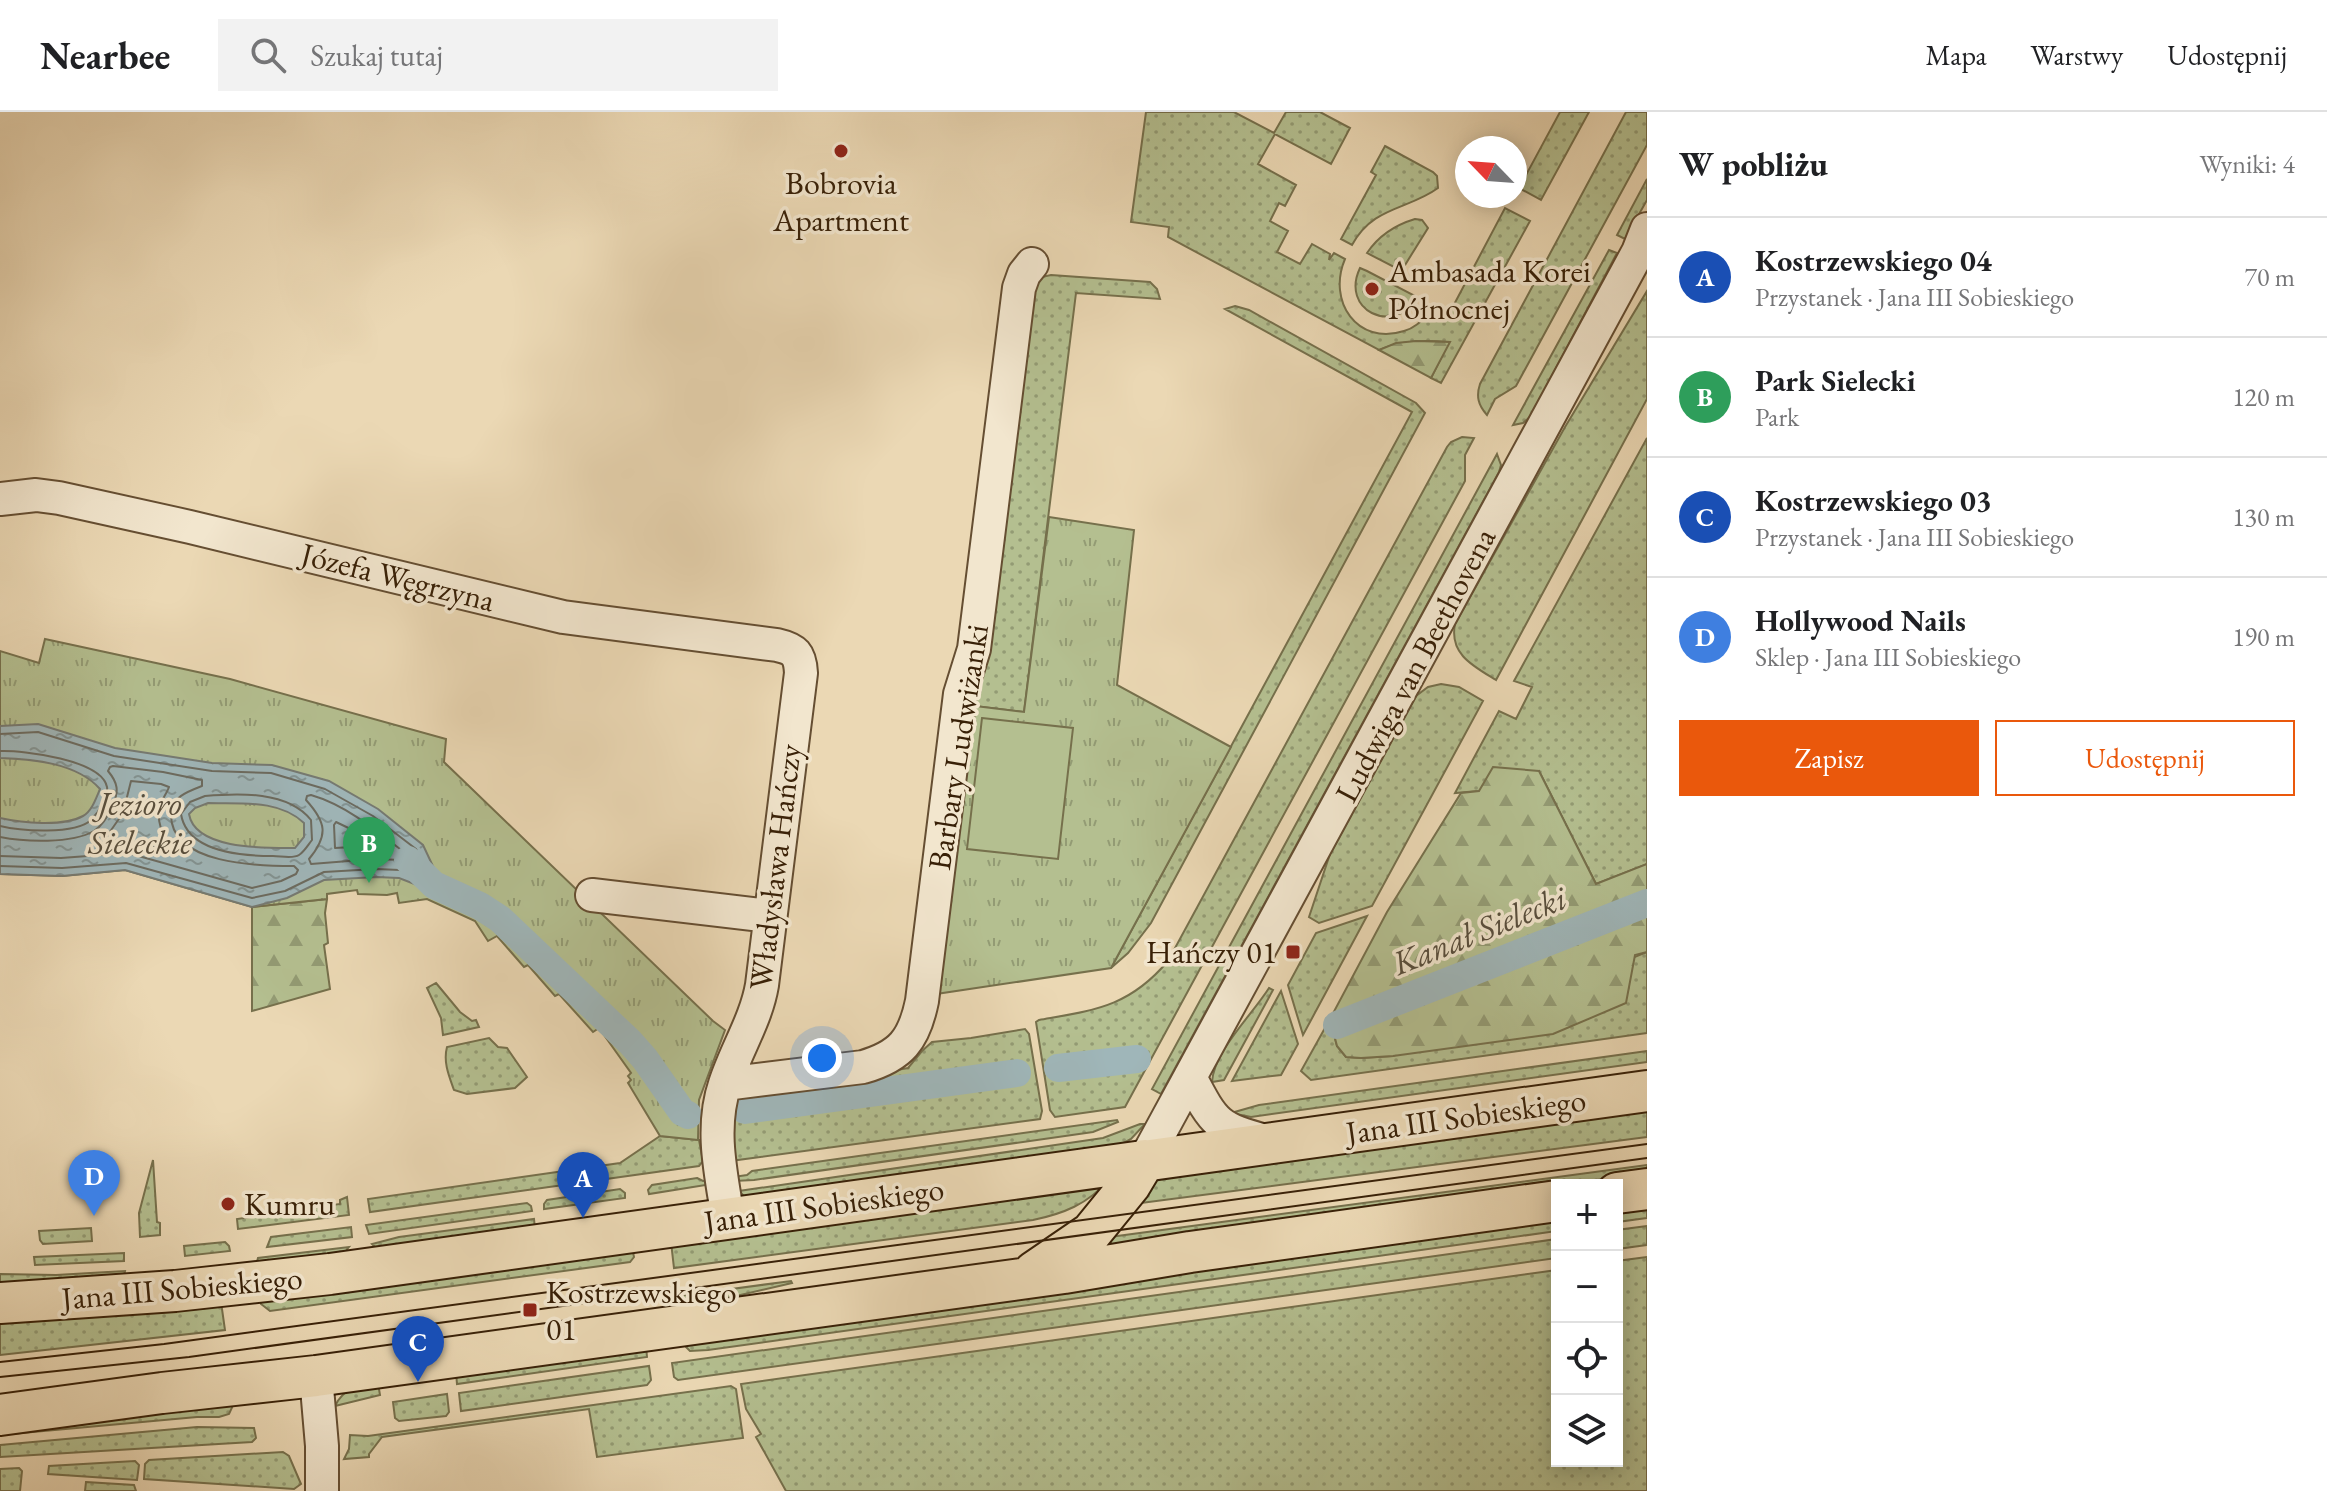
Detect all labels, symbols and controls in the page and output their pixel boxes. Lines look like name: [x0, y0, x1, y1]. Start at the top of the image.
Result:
search box: [218, 19, 778, 91]
text: Nearbee: [40, 31, 170, 80]
icon: search: [246, 33, 290, 77]
text: Szukaj tutaj: [310, 36, 443, 75]
text: Mapa: [1926, 37, 1987, 73]
text: Warstwy: [2031, 37, 2123, 73]
text: Udostępnij: [2167, 37, 2287, 73]
north arrow: [1455, 136, 1527, 208]
marker: Bobrovia Apartment: [832, 142, 850, 160]
text: W pobliżu: [1679, 142, 1828, 186]
text: Wyniki: 4: [2200, 147, 2295, 181]
place label: Bobrovia Apartment: [772, 162, 909, 241]
text: Kostrzewskiego 04: [1755, 241, 1992, 280]
place label: Ambasada Korei Północnej: [1387, 250, 1591, 329]
text: A: [1696, 260, 1714, 294]
text: 70 m: [2245, 260, 2295, 294]
marker: Ambasada Korei Północnej: [1363, 280, 1381, 298]
text: Przystanek · Jana III Sobieskiego: [1755, 280, 2074, 314]
text: Park Sielecki: [1755, 361, 1916, 400]
text: B: [1697, 380, 1713, 414]
text: 120 m: [2232, 380, 2295, 414]
text: Park: [1755, 400, 1799, 434]
text: Kostrzewskiego 03: [1755, 481, 1992, 520]
text: C: [1696, 500, 1714, 534]
text: 130 m: [2232, 500, 2295, 534]
street label: Ludwiga van Beethovena: [1325, 520, 1505, 809]
text: Przystanek · Jana III Sobieskiego: [1755, 520, 2074, 554]
street label: Józefa Węgrzyna: [294, 532, 499, 621]
text: Hollywood Nails: [1755, 601, 1966, 640]
text: D: [1695, 620, 1715, 654]
text: 190 m: [2232, 620, 2295, 654]
street label: Barbary Ludwiżanki: [918, 621, 998, 873]
text: Sklep · Jana III Sobieskiego: [1755, 640, 2021, 674]
button: Zapisz: [1679, 720, 1979, 796]
button: Udostępnij: [1995, 720, 2295, 796]
street label: Władysława Hańczy: [739, 741, 811, 992]
water label: Jezioro Sieleckie: [87, 781, 192, 864]
pin: B: [343, 817, 395, 883]
water label: Kanał Sielecki: [1385, 875, 1573, 985]
place label: Hańczy 01: [1146, 931, 1277, 973]
marker: Hańczy 01: [1284, 943, 1302, 961]
your location: [802, 1038, 842, 1078]
street label: Jana III Sobieskiego: [1340, 1078, 1589, 1154]
pin: D: [68, 1150, 120, 1216]
pin: A: [557, 1152, 609, 1218]
street label: Jana III Sobieskiego: [698, 1167, 947, 1243]
map controls: [1551, 1179, 1623, 1467]
button: +: [1551, 1179, 1623, 1251]
place label: Kumru: [244, 1183, 335, 1225]
marker: Kumru: [219, 1195, 237, 1213]
button: −: [1551, 1251, 1623, 1323]
street label: Jana III Sobieskiego: [57, 1257, 304, 1320]
place label: Kostrzewskiego 01: [546, 1271, 737, 1350]
marker: Kostrzewskiego 01: [521, 1301, 539, 1319]
pin: C: [392, 1316, 444, 1382]
button: locate: [1551, 1323, 1623, 1395]
button: layers: [1551, 1395, 1623, 1467]

